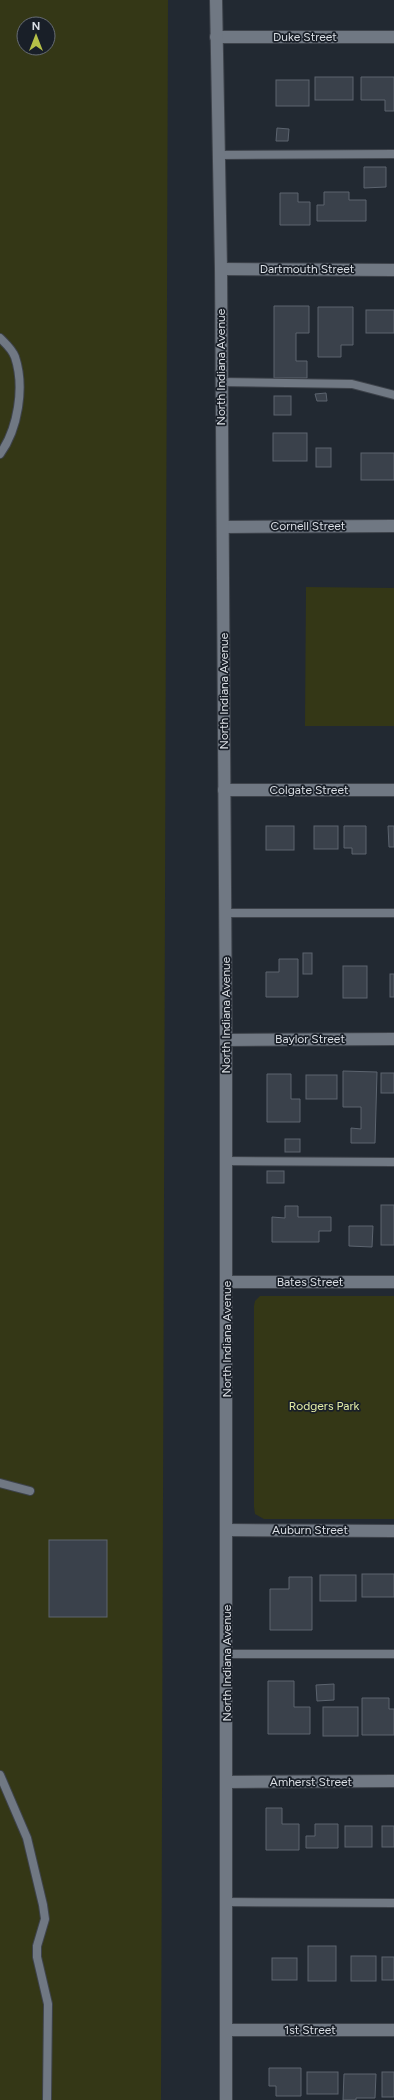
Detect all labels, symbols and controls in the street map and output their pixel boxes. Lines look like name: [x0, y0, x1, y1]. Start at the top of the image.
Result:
north arrow: [16, 16, 56, 56]
text: N: [32, 20, 40, 33]
street label: Duke Street: [273, 30, 337, 44]
street label: Dartmouth Street: [260, 262, 355, 276]
street label: North Indiana Avenue: [214, 308, 228, 425]
street label: Cornell Street: [271, 519, 346, 533]
street label: North Indiana Avenue: [217, 632, 231, 749]
street label: Colgate Street: [269, 783, 349, 797]
street label: North Indiana Avenue: [219, 956, 233, 1073]
street label: Baylor Street: [275, 1032, 345, 1046]
street label: Bates Street: [277, 1275, 344, 1289]
street label: North Indiana Avenue: [220, 1280, 234, 1397]
park label: Rodgers Park: [289, 1399, 359, 1413]
street label: Auburn Street: [272, 1523, 348, 1537]
street label: North Indiana Avenue: [220, 1604, 234, 1721]
street label: Amherst Street: [270, 1775, 353, 1789]
street label: 1st Street: [284, 2023, 336, 2037]

